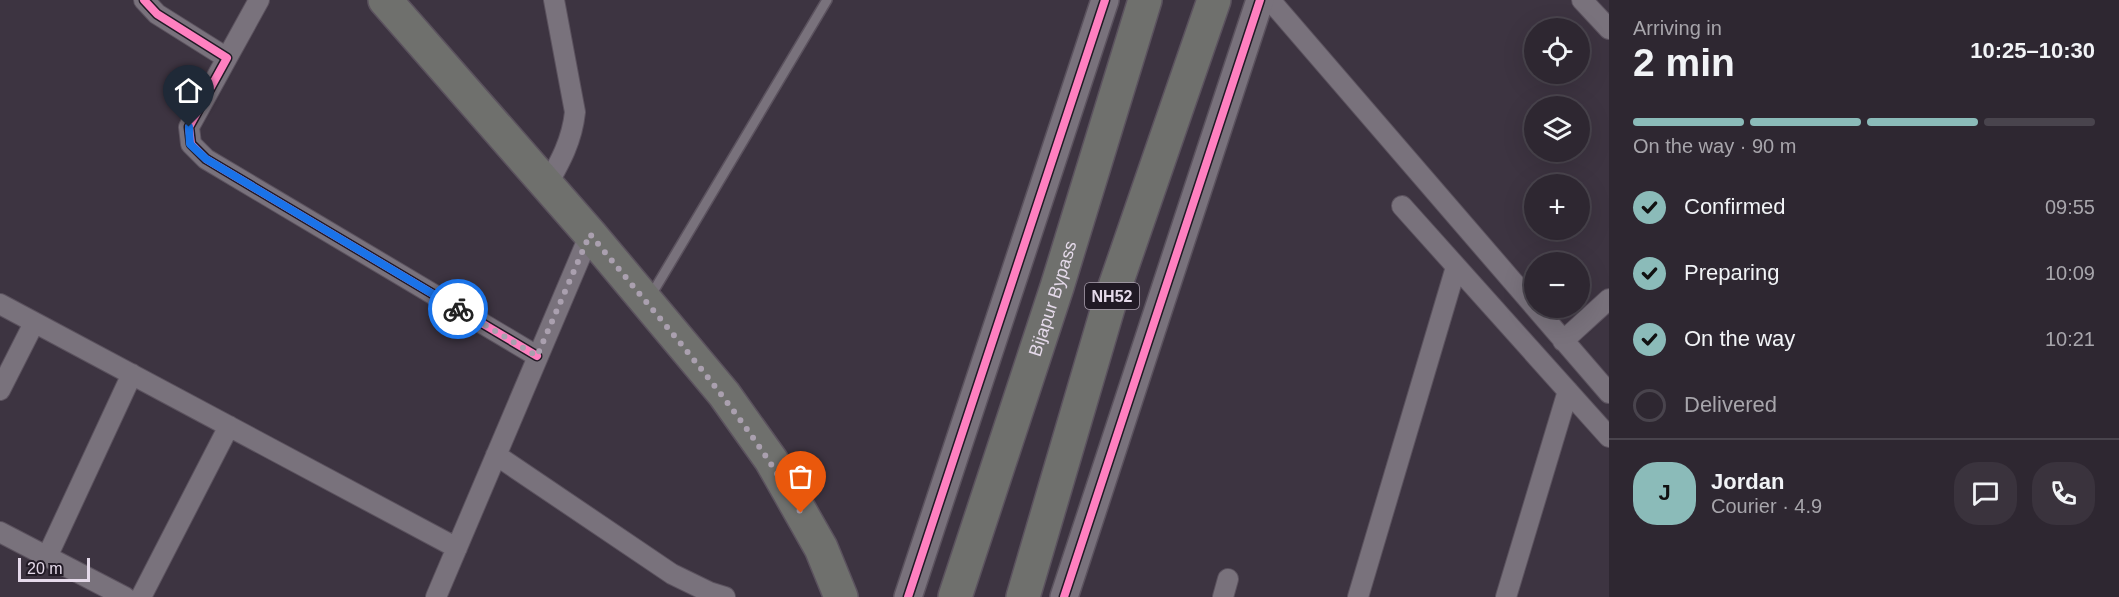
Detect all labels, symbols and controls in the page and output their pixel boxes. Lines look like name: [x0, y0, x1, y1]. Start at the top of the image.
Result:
text: Arriving in: [1633, 17, 1722, 39]
map controls: [1524, 18, 1590, 318]
button: locate: [1524, 18, 1590, 84]
text: 10:25–10:30: [1970, 38, 2095, 63]
text: 2 min: [1633, 41, 1735, 84]
pin: [163, 65, 214, 127]
icon: home: [172, 74, 205, 107]
button: layers: [1524, 96, 1590, 162]
text: On the way · 90 m: [1633, 135, 1796, 157]
button: +: [1524, 174, 1590, 240]
icon: check: [1633, 191, 1666, 224]
text: Confirmed: [1684, 194, 1785, 219]
text: 09:55: [2045, 196, 2095, 218]
street label: Bijapur Bypass: [1025, 238, 1081, 359]
button: −: [1524, 252, 1590, 318]
icon: check: [1633, 257, 1666, 290]
text: Preparing: [1684, 260, 1779, 285]
text: 10:09: [2045, 262, 2095, 284]
courier: [428, 279, 488, 339]
road number: NH52: [1085, 283, 1139, 309]
icon: bike: [442, 293, 475, 326]
icon: check: [1633, 323, 1666, 356]
text: On the way: [1684, 326, 1795, 351]
text: 10:21: [2045, 328, 2095, 350]
text: Delivered: [1684, 392, 1777, 417]
pin: [775, 451, 826, 513]
icon: bag: [784, 460, 817, 493]
button: chat: [1954, 462, 2017, 525]
button: phone: [2032, 462, 2095, 525]
text: Jordan: [1711, 469, 1784, 494]
text: J: [1658, 480, 1671, 505]
text: Courier · 4.9: [1711, 495, 1822, 517]
scale bar: [18, 555, 90, 582]
text: 20 m: [27, 560, 63, 577]

